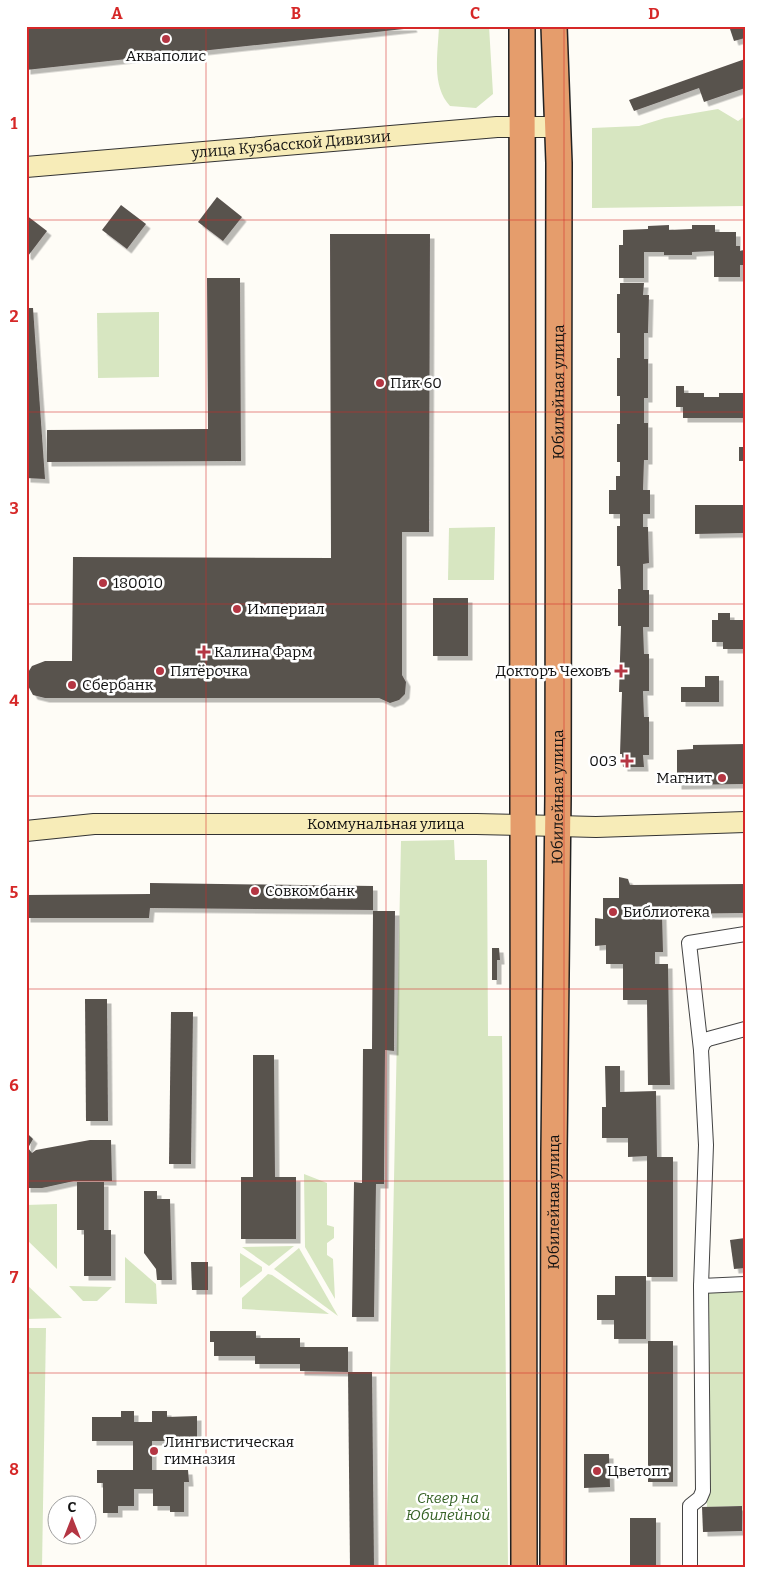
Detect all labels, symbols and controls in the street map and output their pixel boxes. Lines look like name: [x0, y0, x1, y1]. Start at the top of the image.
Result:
text: A: [111, 4, 123, 23]
text: B: [291, 4, 301, 23]
text: C: [470, 4, 480, 23]
text: D: [648, 4, 660, 23]
marker: Акваполис: [160, 33, 172, 45]
place label: Акваполис: [126, 47, 206, 65]
text: 1: [11, 114, 18, 133]
street label: улица Кузбасской Дивизии: [190, 127, 391, 162]
text: 2: [9, 307, 19, 326]
street label: Юбилейная улица: [550, 325, 568, 459]
place label: Пик 60: [390, 374, 442, 392]
marker: Пик 60: [374, 377, 386, 389]
text: 3: [9, 499, 19, 518]
place label: 180010: [113, 574, 163, 592]
marker: 180010: [97, 577, 109, 589]
place label: Империал: [247, 600, 325, 618]
marker: Империал: [231, 603, 243, 615]
place label: Калина Фарм: [214, 643, 313, 661]
marker: Калина Фарм: [198, 646, 210, 658]
place label: Пятёрочка: [170, 662, 248, 680]
place label: Докторъ Чеховъ: [496, 662, 611, 680]
marker: Пятёрочка: [154, 665, 166, 677]
marker: Докторъ Чеховъ: [615, 665, 627, 677]
place label: Сбербанк: [82, 676, 154, 694]
marker: Сбербанк: [66, 679, 78, 691]
text: 4: [9, 691, 19, 710]
street label: Юбилейная улица: [548, 730, 567, 865]
place label: 003: [589, 752, 617, 770]
marker: 003: [621, 755, 633, 767]
place label: Магнит: [656, 769, 712, 787]
marker: Магнит: [716, 772, 728, 784]
street label: Коммунальная улица: [307, 815, 464, 833]
place label: Совкомбанк: [265, 882, 355, 900]
text: 5: [10, 883, 19, 902]
marker: Совкомбанк: [249, 885, 261, 897]
place label: Библиотека: [623, 903, 710, 921]
marker: Библиотека: [607, 906, 619, 918]
text: 6: [9, 1076, 19, 1095]
street label: Юбилейная улица: [545, 1134, 563, 1269]
text: 7: [10, 1268, 19, 1287]
place label: Лингвистическая гимназия: [164, 1433, 294, 1468]
marker: Лингвистическая гимназия: [148, 1445, 160, 1457]
text: 8: [9, 1460, 19, 1479]
place label: Цветопт: [607, 1462, 669, 1480]
marker: Цветопт: [591, 1465, 603, 1477]
park label: Сквер на Юбилейной: [406, 1489, 490, 1524]
north arrow: [48, 1496, 98, 1546]
text: С: [68, 1499, 77, 1516]

